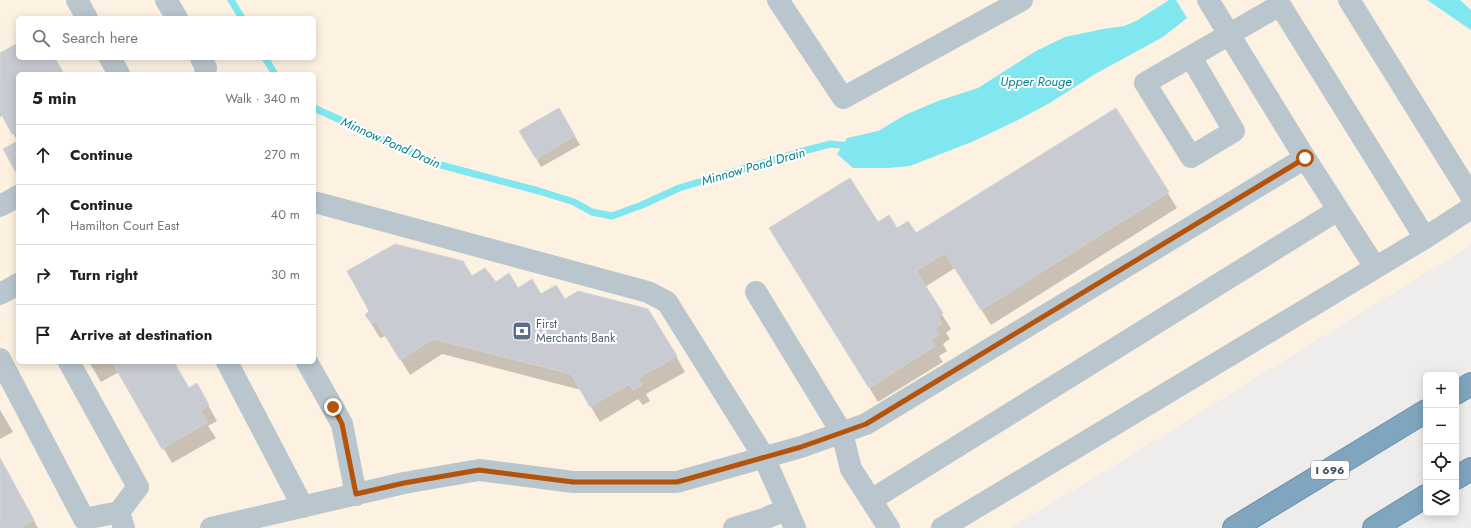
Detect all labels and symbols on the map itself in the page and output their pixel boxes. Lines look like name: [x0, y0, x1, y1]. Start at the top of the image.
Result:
water label: Upper Rouge: [1000, 72, 1072, 91]
water label: Minnow Pond Drain: [338, 112, 444, 173]
water label: Minnow Pond Drain: [699, 142, 808, 190]
route start: [1296, 149, 1314, 167]
place label: First Merchants Bank: [536, 315, 616, 347]
bank icon: First Merchants Bank: [511, 320, 533, 342]
route end: [324, 398, 342, 416]
road number: I 696: [1311, 461, 1349, 479]

